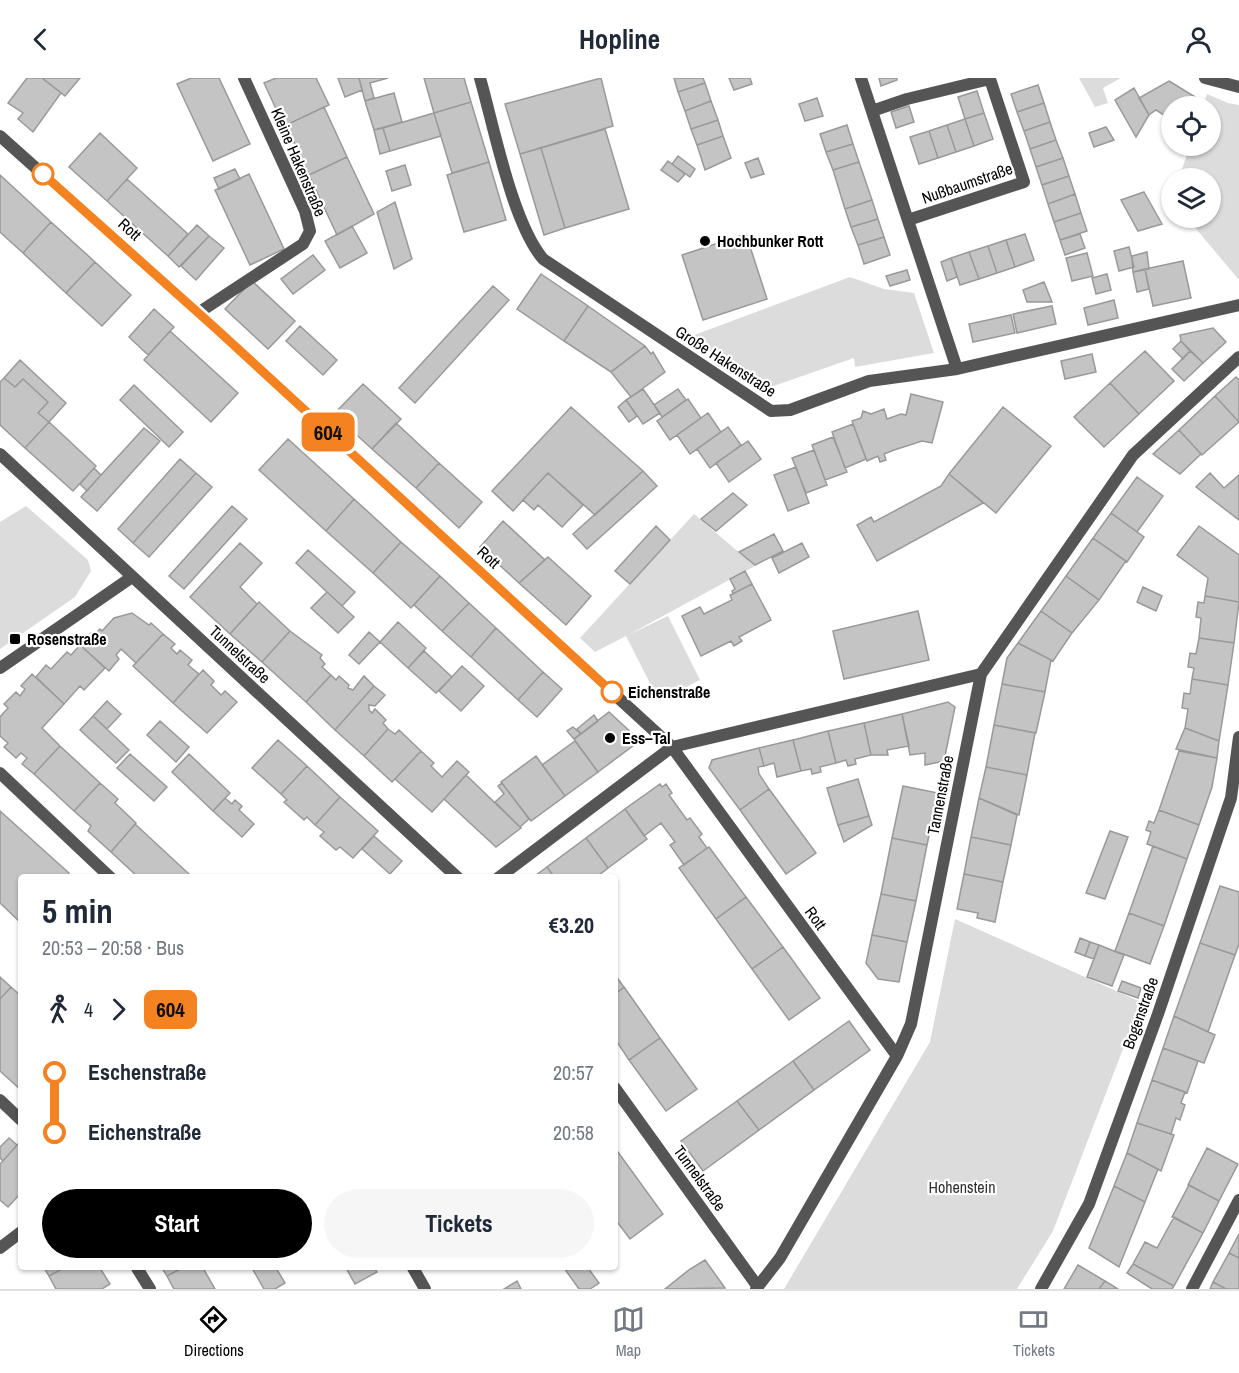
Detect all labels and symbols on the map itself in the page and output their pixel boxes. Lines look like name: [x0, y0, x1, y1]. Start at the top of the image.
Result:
street label: Kleine Hakenstraße: [266, 104, 332, 220]
street label: Nußbaumstraße: [919, 157, 1015, 209]
unlabelled marker: [32, 163, 54, 185]
street label: Rott: [114, 213, 147, 245]
place label: Hochbunker Rott: [717, 230, 824, 252]
marker: Hochbunker Rott: [698, 234, 712, 248]
street label: Große Hakenstraße: [671, 320, 781, 402]
line badge: 604: [294, 412, 362, 452]
street label: Rott: [473, 541, 506, 573]
street label: Tunnelstraße: [205, 620, 275, 688]
place label: Rosenstraße: [27, 628, 106, 650]
marker: Rosenstraße: [8, 632, 22, 646]
marker: Eichenstraße: [601, 681, 623, 703]
place label: Eichenstraße: [628, 681, 710, 703]
place label: Ess–Tal: [622, 727, 671, 749]
marker: Ess–Tal: [603, 731, 617, 745]
street label: Tannenstraße: [922, 753, 958, 837]
street label: Rott: [800, 902, 832, 934]
street label: Bogenstraße: [1117, 974, 1163, 1052]
street label: Tunnelstraße: [669, 1141, 731, 1215]
park label: Hohenstein: [928, 1176, 996, 1198]

